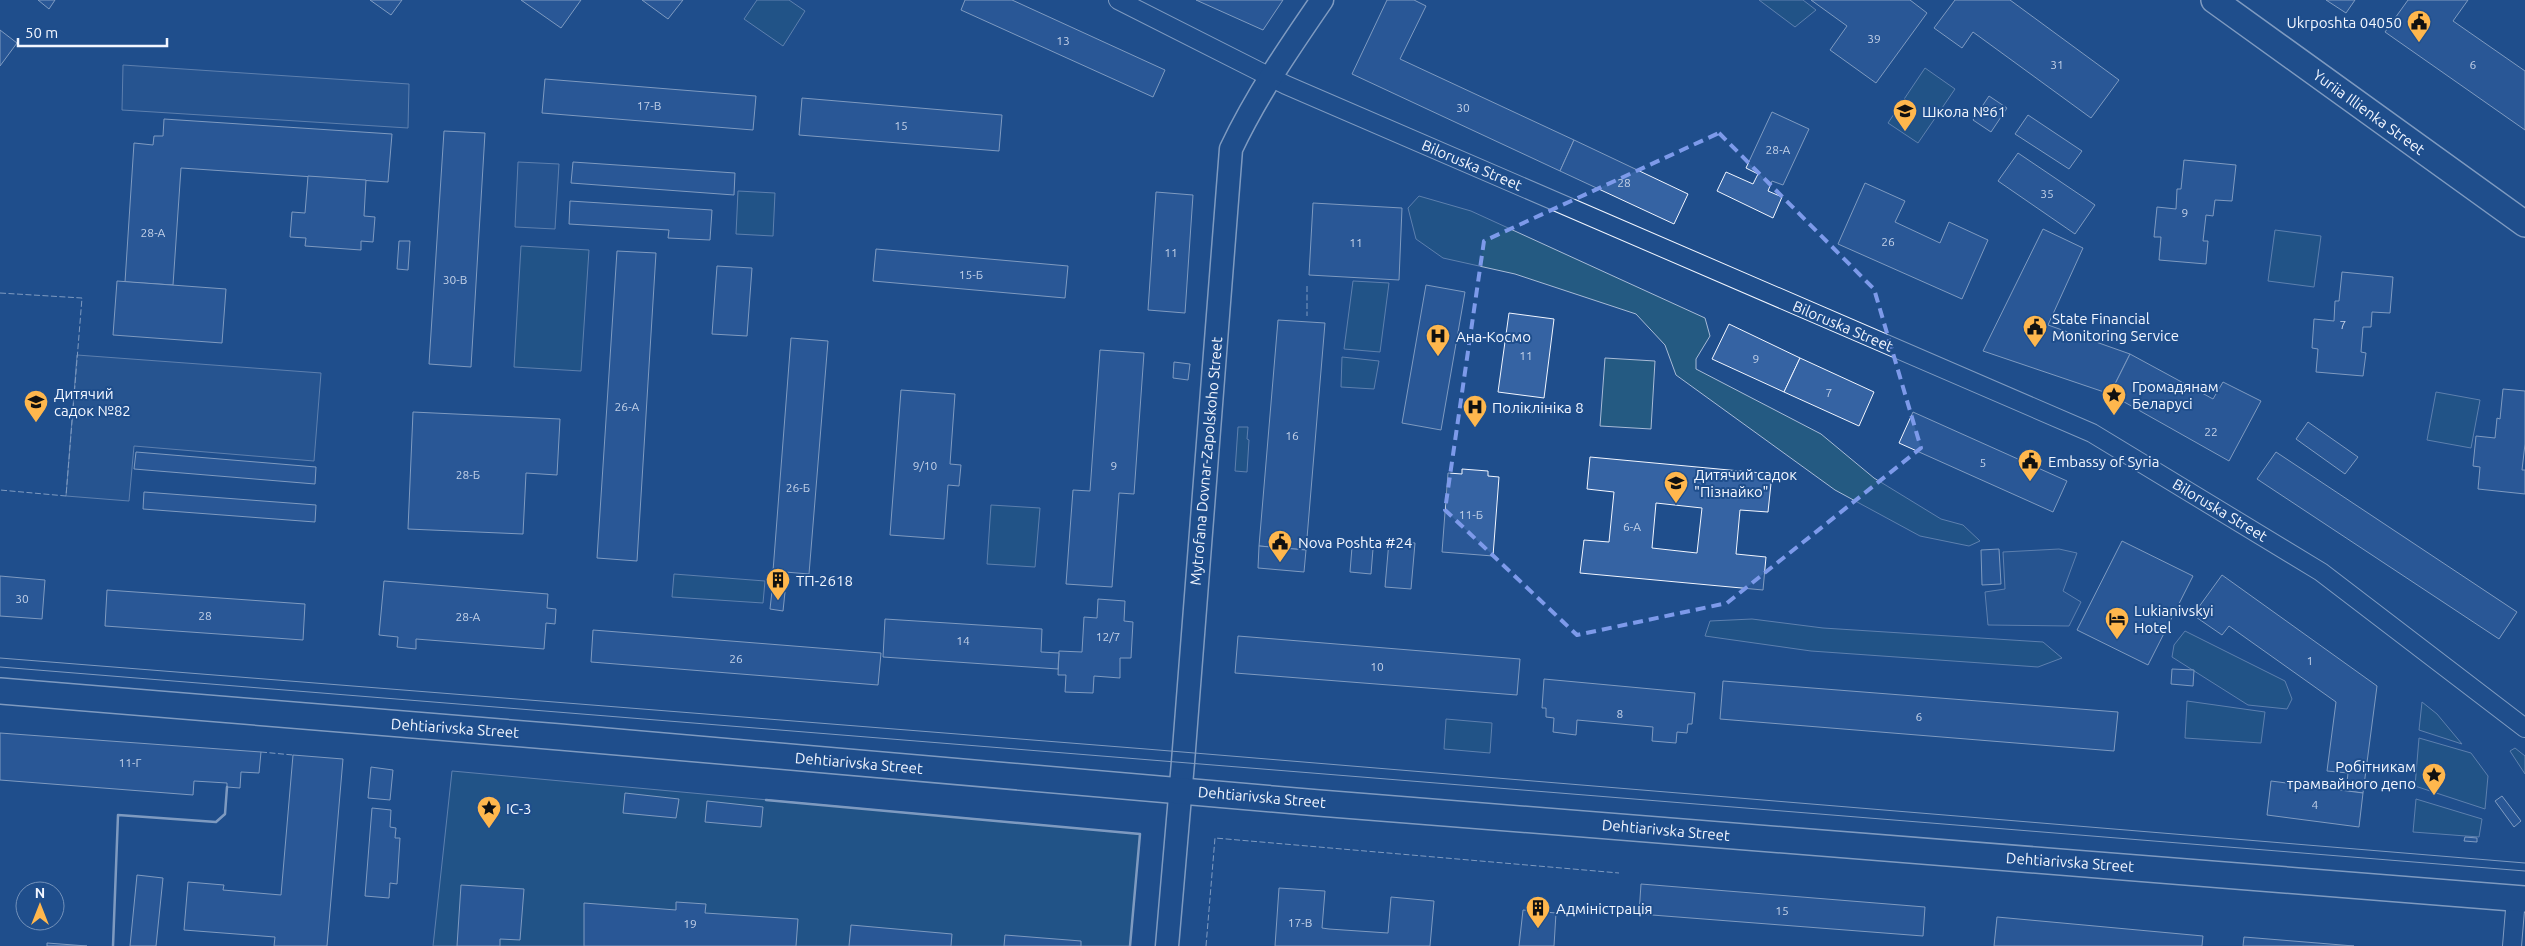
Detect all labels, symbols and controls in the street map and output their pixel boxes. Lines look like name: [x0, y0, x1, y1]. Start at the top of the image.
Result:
public building icon: Ukrposhta 04050: [2406, 9, 2432, 43]
place label: Ukrposhta 04050: [2287, 14, 2402, 31]
scale bar: [18, 15, 166, 47]
text: 50 m: [25, 24, 58, 41]
house number: 39: [1867, 32, 1881, 45]
house number: 13: [1056, 34, 1070, 47]
house number: 31: [2050, 58, 2064, 71]
house number: 6: [2470, 58, 2477, 71]
street label: Yuriia Illienka Street: [2310, 66, 2428, 158]
school or university icon: Школа №61: [1892, 98, 1918, 132]
house number: 17-В: [637, 99, 661, 112]
house number: 30: [1456, 101, 1470, 114]
place label: Школа №61: [1922, 103, 2006, 120]
house number: 15: [894, 119, 908, 132]
street label: Biloruska Street: [1419, 136, 1525, 194]
house number: 28-А: [1766, 143, 1791, 156]
house number: 28: [1617, 176, 1631, 189]
house number: 35: [2040, 187, 2054, 200]
house number: 9: [2182, 206, 2188, 219]
house number: 28-А: [141, 226, 166, 239]
house number: 26: [1881, 235, 1895, 248]
house number: 11: [1349, 236, 1363, 249]
house number: 11: [1164, 246, 1178, 259]
house number: 15-Б: [959, 268, 983, 281]
house number: 30-В: [443, 273, 467, 286]
street label: Biloruska Street: [1790, 297, 1896, 355]
place label: State Financial Monitoring Service: [2052, 310, 2179, 344]
public building icon: State Financial Monitoring Service: [2022, 314, 2048, 348]
house number: 7: [2340, 318, 2346, 331]
hospital icon: Ана-Космо: [1425, 323, 1451, 357]
place label: Ана-Космо: [1456, 328, 1531, 345]
street label: Mytrofana Dovnar-Zapolskoho Street: [1187, 336, 1225, 586]
house number: 11: [1519, 349, 1533, 362]
house number: 9: [1753, 352, 1759, 365]
place label: Громадянам Беларусі: [2132, 378, 2219, 412]
place icon: Громадянам Беларусі: [2101, 382, 2127, 416]
place label: Дитячий садок №82: [54, 385, 131, 419]
house number: 7: [1826, 386, 1832, 399]
school or university icon: Дитячий садок №82: [23, 389, 49, 423]
hospital icon: Поліклініка 8: [1462, 394, 1488, 428]
place label: Поліклініка 8: [1492, 399, 1584, 416]
house number: 26-А: [615, 400, 640, 413]
house number: 22: [2204, 425, 2218, 438]
house number: 16: [1285, 429, 1299, 442]
public building icon: Embassy of Syria: [2017, 448, 2043, 482]
place label: Embassy of Syria: [2048, 453, 2159, 470]
house number: 5: [1980, 456, 1986, 469]
house number: 9/10: [913, 459, 938, 472]
house number: 9: [1111, 459, 1117, 472]
place label: Дитячий садок "Пізнайко": [1694, 466, 1797, 500]
house number: 28-Б: [456, 468, 480, 481]
school or university icon: Дитячий садок "Пізнайко": [1663, 470, 1689, 504]
street label: Biloruska Street: [2170, 475, 2270, 545]
house number: 26-Б: [786, 481, 810, 494]
house number: 11-Б: [1459, 508, 1483, 521]
house number: 6-А: [1623, 520, 1641, 533]
public building icon: Nova Poshta #24: [1267, 529, 1293, 563]
place label: Nova Poshta #24: [1298, 534, 1412, 551]
building icon: ТП-2618: [765, 567, 791, 601]
place label: ТП-2618: [796, 572, 853, 589]
house number: 30: [15, 592, 29, 605]
place label: Lukianivskyi Hotel: [2134, 602, 2214, 636]
hotel icon: Lukianivskyi Hotel: [2104, 606, 2130, 640]
house number: 28: [198, 609, 212, 622]
house number: 28-А: [456, 610, 481, 623]
house number: 12/7: [1096, 630, 1120, 643]
house number: 14: [956, 634, 970, 647]
house number: 26: [729, 652, 743, 665]
house number: 1: [2307, 654, 2313, 667]
house number: 10: [1370, 660, 1384, 673]
house number: 8: [1617, 707, 1624, 720]
house number: 6: [1916, 710, 1923, 723]
street label: Dehtiarivska Street: [390, 715, 520, 741]
street label: Dehtiarivska Street: [794, 749, 924, 777]
house number: 11-Г: [119, 756, 142, 769]
place label: Робітникам трамвайного депо: [2287, 758, 2416, 792]
place icon: Робітникам трамвайного депо: [2421, 762, 2447, 796]
street label: Dehtiarivska Street: [1197, 783, 1327, 811]
place icon: ІС-3: [476, 795, 502, 829]
house number: 4: [2312, 798, 2319, 811]
place label: ІС-3: [506, 800, 532, 817]
street label: Dehtiarivska Street: [1601, 816, 1731, 844]
street label: Dehtiarivska Street: [2005, 849, 2135, 875]
north arrow: [15, 881, 65, 931]
text: N: [35, 885, 45, 901]
building icon: Адміністрація: [1525, 895, 1551, 929]
place label: Адміністрація: [1556, 900, 1653, 917]
house number: 15: [1775, 904, 1789, 917]
house number: 17-В: [1288, 916, 1312, 929]
house number: 19: [683, 917, 697, 930]

